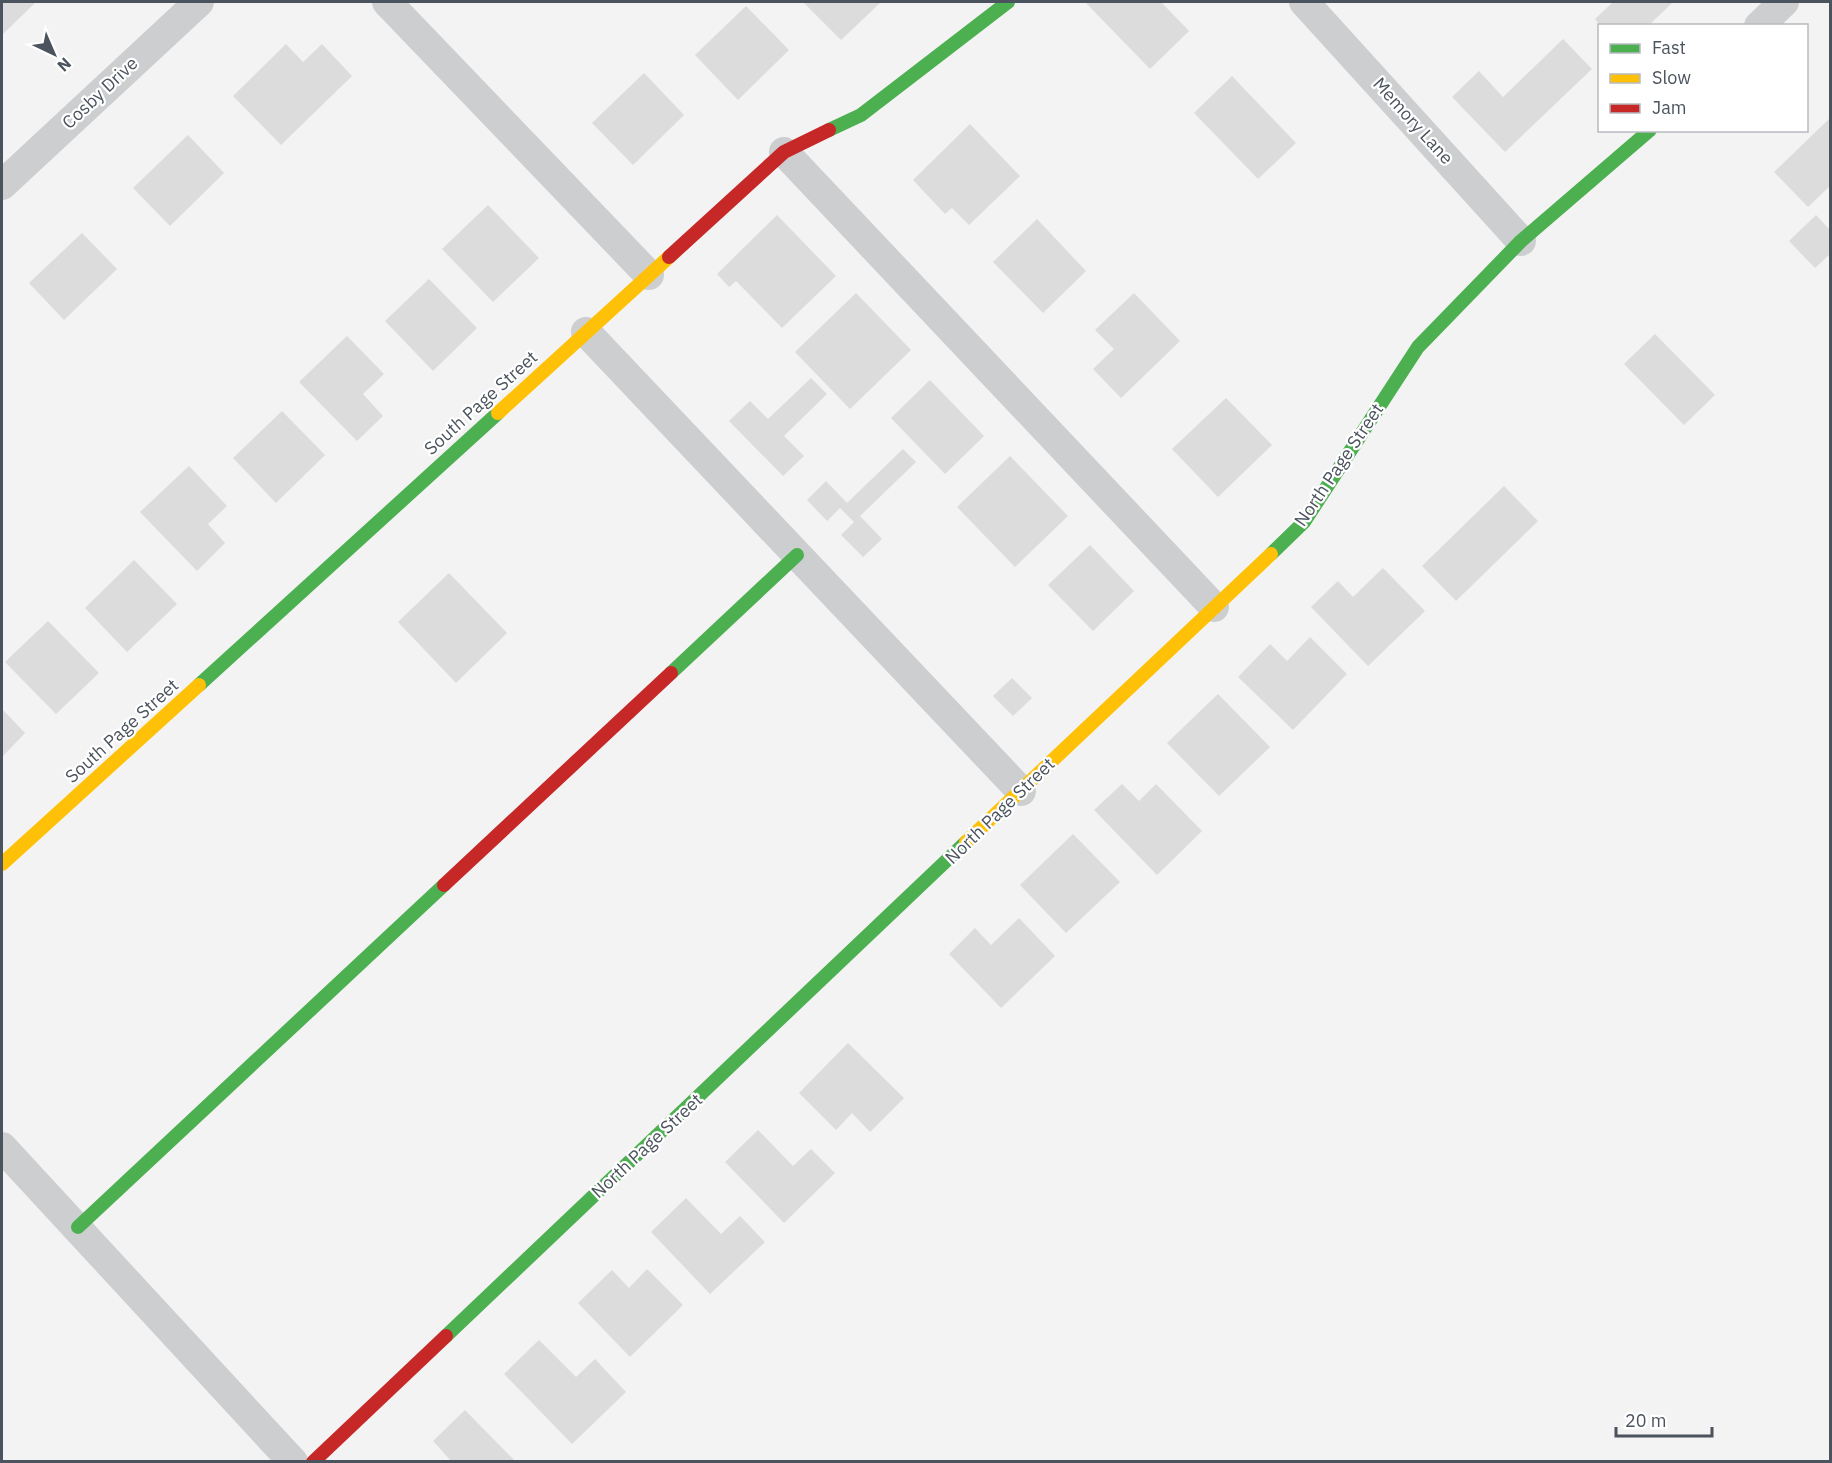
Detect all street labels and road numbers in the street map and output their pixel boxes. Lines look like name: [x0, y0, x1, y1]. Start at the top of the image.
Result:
street label: Cosby Drive: [57, 52, 142, 134]
street label: Memory Lane: [1368, 72, 1458, 169]
street label: South Page Street: [419, 346, 542, 460]
street label: North Page Street: [1289, 399, 1388, 531]
street label: South Page Street: [60, 674, 183, 788]
street label: North Page Street: [940, 753, 1059, 869]
street label: North Page Street: [586, 1088, 707, 1203]

